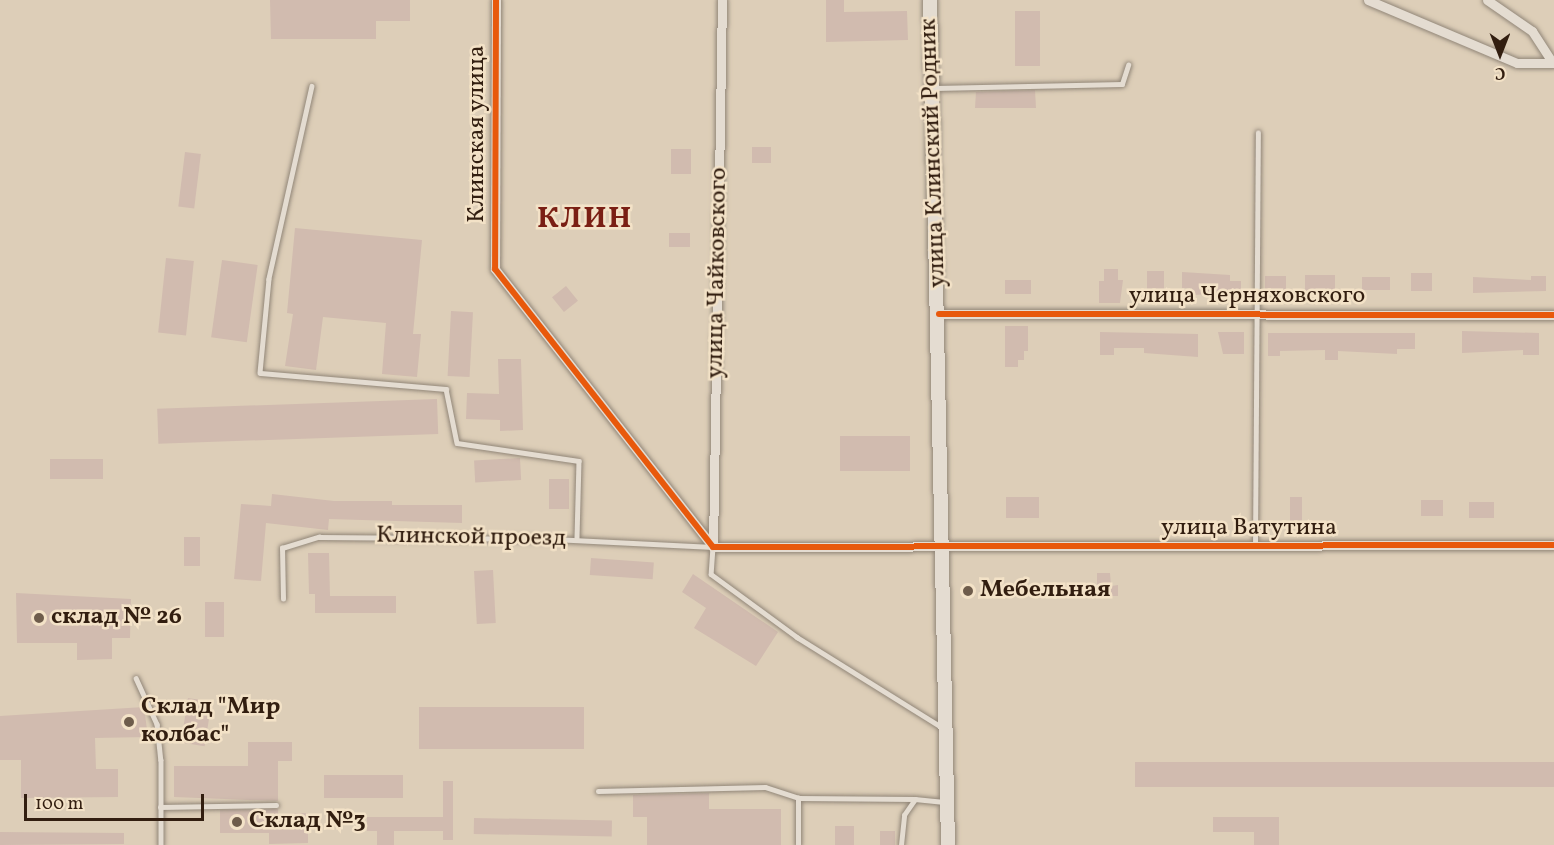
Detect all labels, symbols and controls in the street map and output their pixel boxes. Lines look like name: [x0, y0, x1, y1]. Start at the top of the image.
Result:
street label: улица Клинский Родник: [915, 18, 953, 288]
north arrow: [1470, 24, 1530, 84]
street label: Клинская улица: [464, 45, 492, 223]
text: С: [1495, 61, 1505, 83]
street label: улица Чайковского: [702, 167, 734, 379]
district label: КЛИН: [537, 201, 633, 237]
street label: улица Черняховского: [1129, 283, 1365, 311]
street label: улица Ватутина: [1161, 515, 1337, 543]
street label: Клинской проезд: [376, 522, 566, 554]
place label: Мебельная: [980, 577, 1111, 605]
marker: Мебельная: [961, 584, 975, 598]
place label: склад № 26: [51, 604, 182, 632]
marker: склад № 26: [32, 611, 46, 625]
place label: Склад "Мир колбас": [141, 694, 280, 750]
marker: Склад "Мир колбас": [122, 715, 136, 729]
scale bar: [27, 782, 207, 820]
text: 100 m: [35, 792, 84, 817]
place label: Склад №3: [249, 808, 366, 836]
marker: Склад №3: [230, 815, 244, 829]

